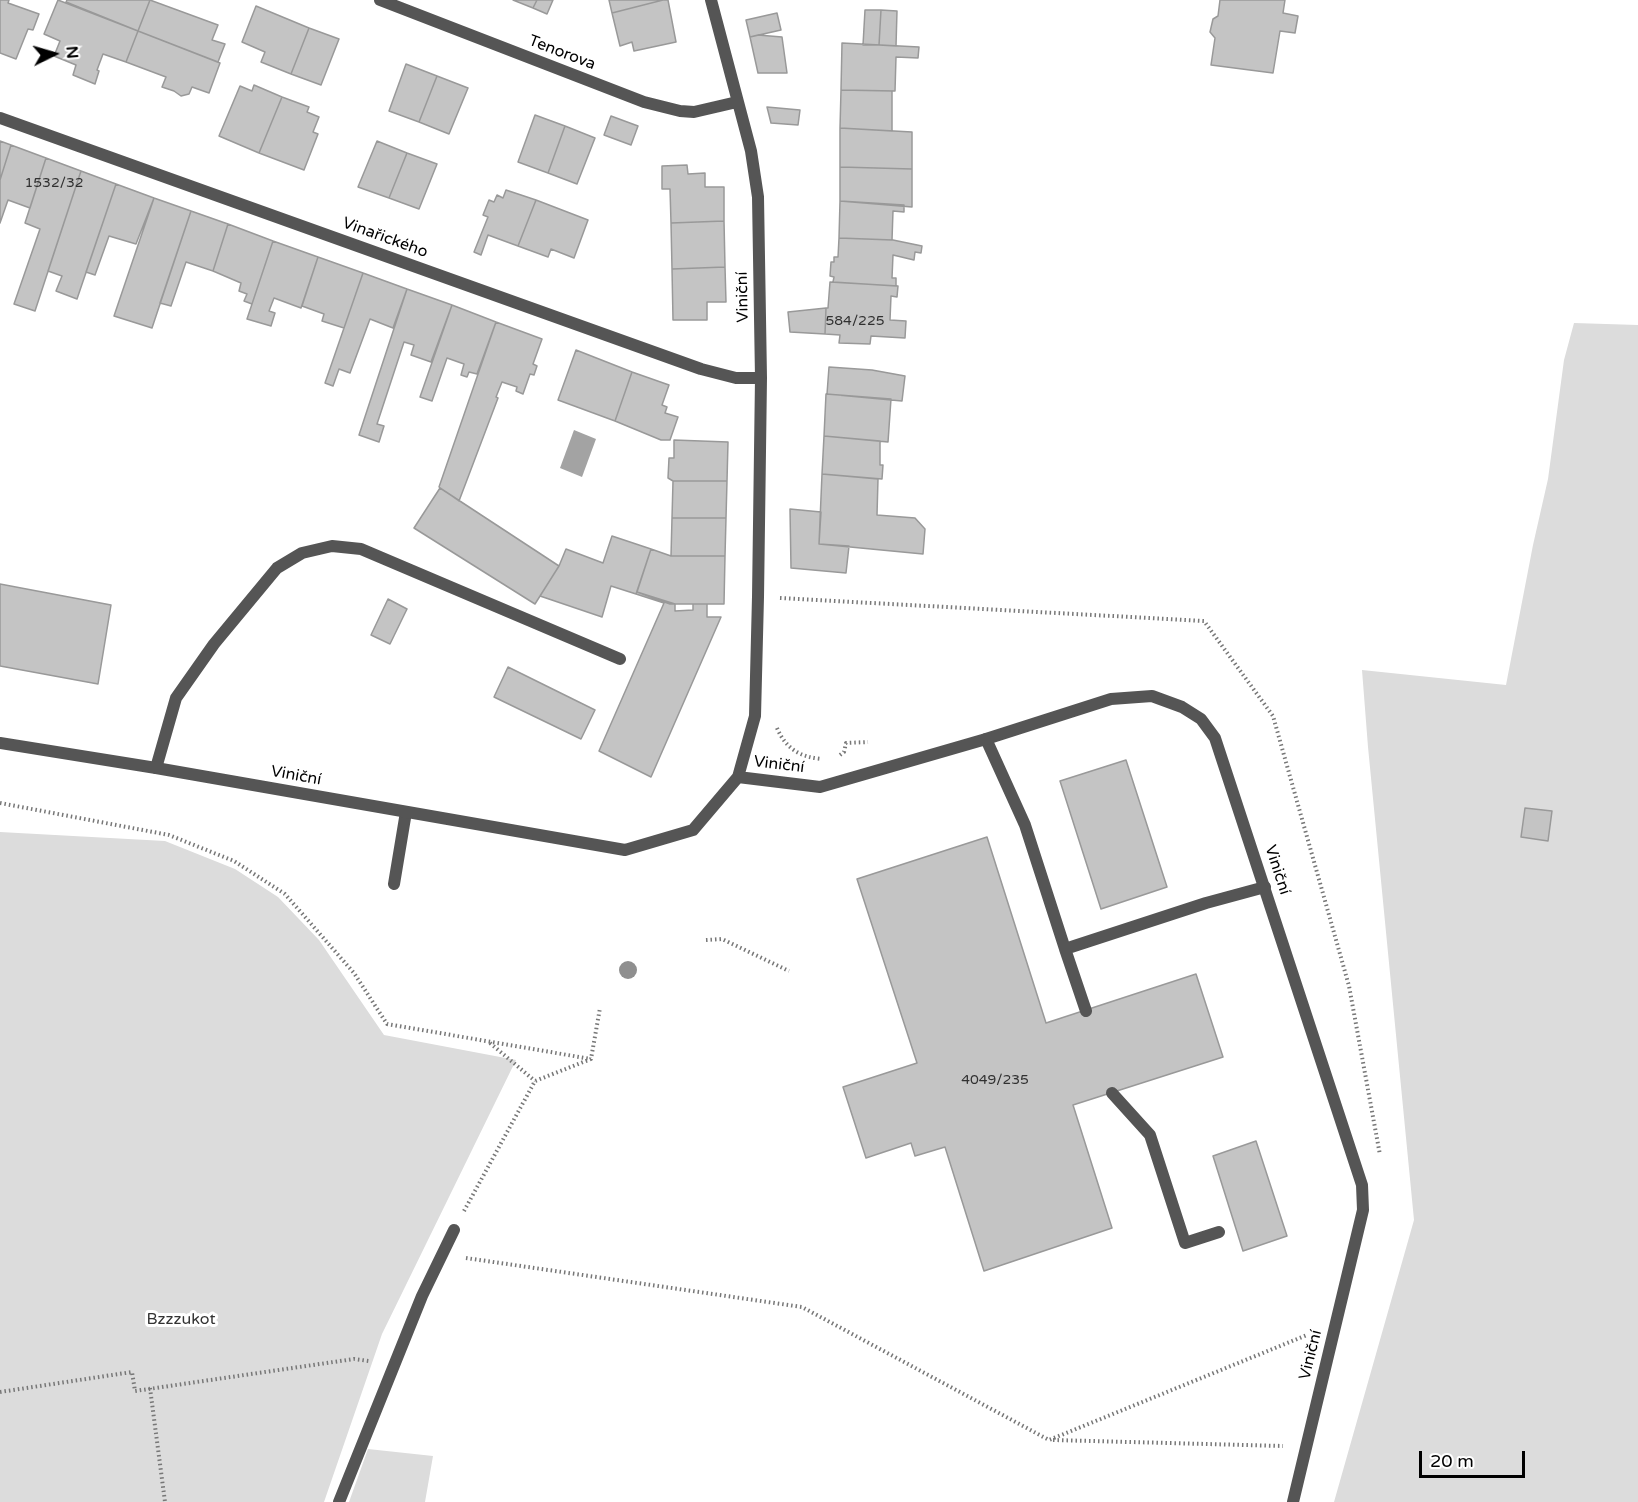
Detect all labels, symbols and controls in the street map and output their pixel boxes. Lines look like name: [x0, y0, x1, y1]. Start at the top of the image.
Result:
north arrow: [24, 24, 84, 84]
street label: Tenorova: [526, 31, 598, 75]
text: N: [61, 45, 82, 60]
house number: 1532/32: [25, 175, 83, 191]
street label: Vinařického: [340, 214, 430, 262]
street label: Viniční: [733, 271, 753, 323]
house number: 584/225: [826, 313, 884, 329]
street label: Viniční: [753, 752, 805, 778]
street label: Viniční: [269, 762, 323, 790]
street label: Viniční: [1260, 843, 1294, 897]
house number: 4049/235: [961, 1072, 1029, 1088]
park label: Bzzzukot: [146, 1310, 216, 1330]
street label: Viniční: [1296, 1328, 1326, 1382]
scale bar: [1422, 1439, 1528, 1477]
text: 20 m: [1430, 1450, 1474, 1472]

